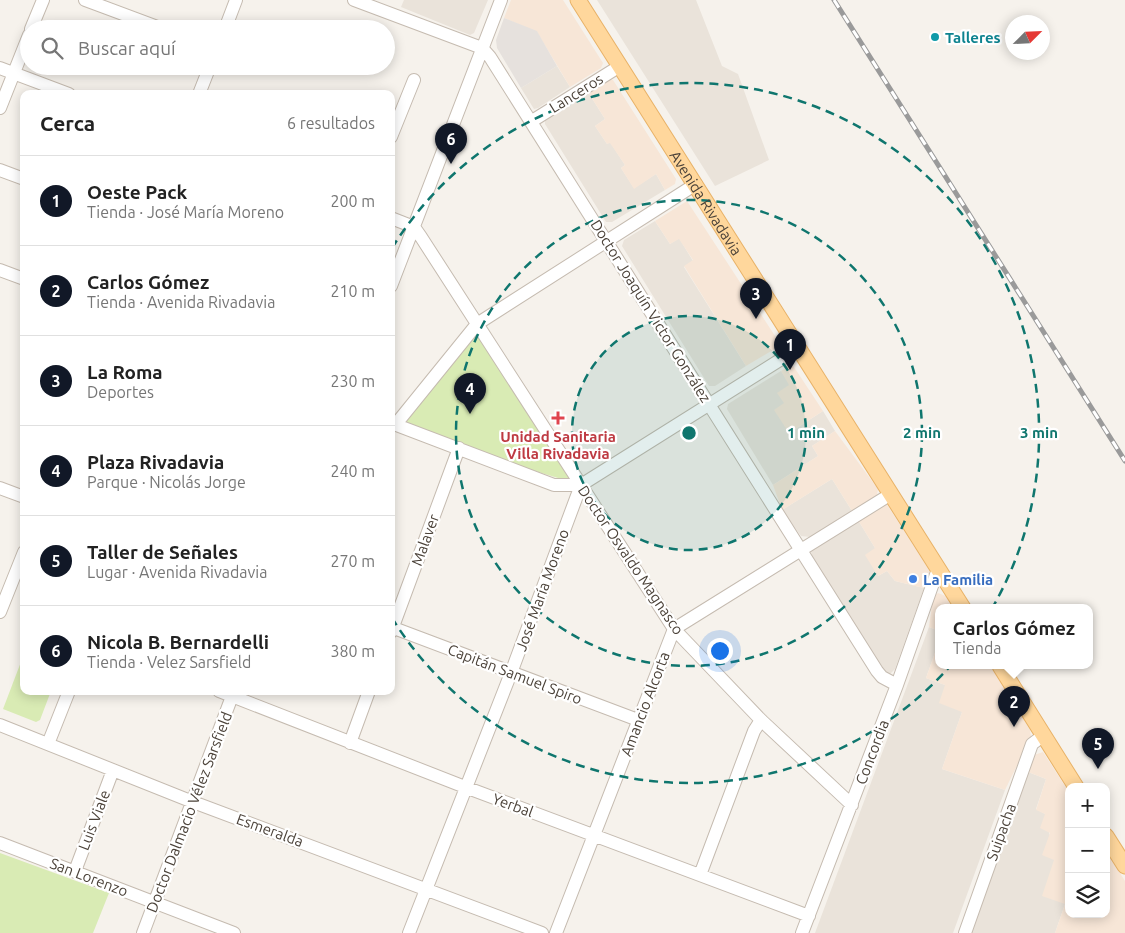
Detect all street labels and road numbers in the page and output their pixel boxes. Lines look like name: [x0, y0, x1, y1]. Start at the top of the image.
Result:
street label: Lanceros: [546, 70, 606, 116]
street label: Avenida Rivadavia: [667, 147, 746, 258]
street label: Doctor Joaquín Victor González: [588, 216, 715, 406]
street label: Doctor Osvaldo Magnasco: [575, 482, 687, 638]
street label: Malaver: [408, 512, 442, 568]
street label: José María Moreno: [512, 527, 572, 653]
street label: Capitán Samuel Spiro: [445, 641, 585, 707]
street label: Amancio Alcorta: [617, 649, 673, 759]
street label: Doctor Dalmacio Vélez Sarsfield: [143, 709, 235, 915]
street label: Concordia: [852, 717, 892, 787]
street label: Luis Viale: [75, 787, 113, 853]
street label: Yerbal: [490, 790, 536, 820]
street label: Suipacha: [983, 801, 1019, 863]
street label: Esmeralda: [234, 810, 306, 850]
street label: San Lorenzo: [48, 854, 130, 900]

